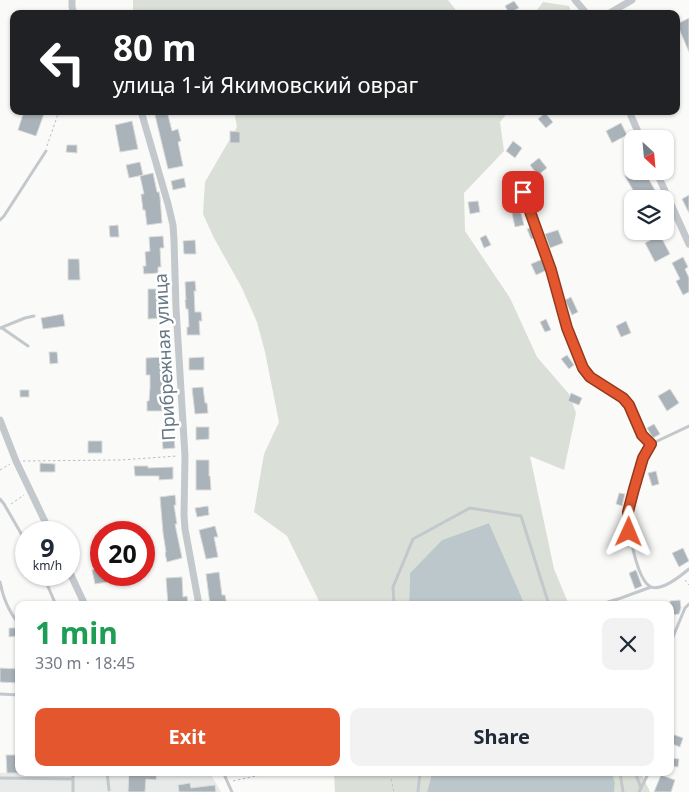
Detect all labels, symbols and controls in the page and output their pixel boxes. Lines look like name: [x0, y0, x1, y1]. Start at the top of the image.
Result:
text: 80 m: [113, 24, 196, 71]
icon: left: [30, 30, 95, 95]
text: улица 1-й Якимовский овраг: [113, 69, 418, 99]
north arrow: [624, 130, 674, 180]
map controls: [624, 130, 674, 240]
pin: [502, 171, 544, 213]
icon: arrive: [509, 178, 537, 206]
button: layers: [624, 190, 674, 240]
street label: Прибрежная улица: [148, 273, 180, 441]
position arrow: [602, 505, 654, 557]
speed limit sign: 20: [90, 521, 155, 586]
text: 9: [40, 530, 55, 564]
text: km/h: [33, 557, 62, 574]
text: 1 min: [35, 612, 118, 653]
button: close: [602, 618, 654, 670]
text: 330 m · 18:45: [35, 652, 135, 674]
button: Exit: [35, 708, 340, 766]
button: Share: [350, 708, 654, 766]

